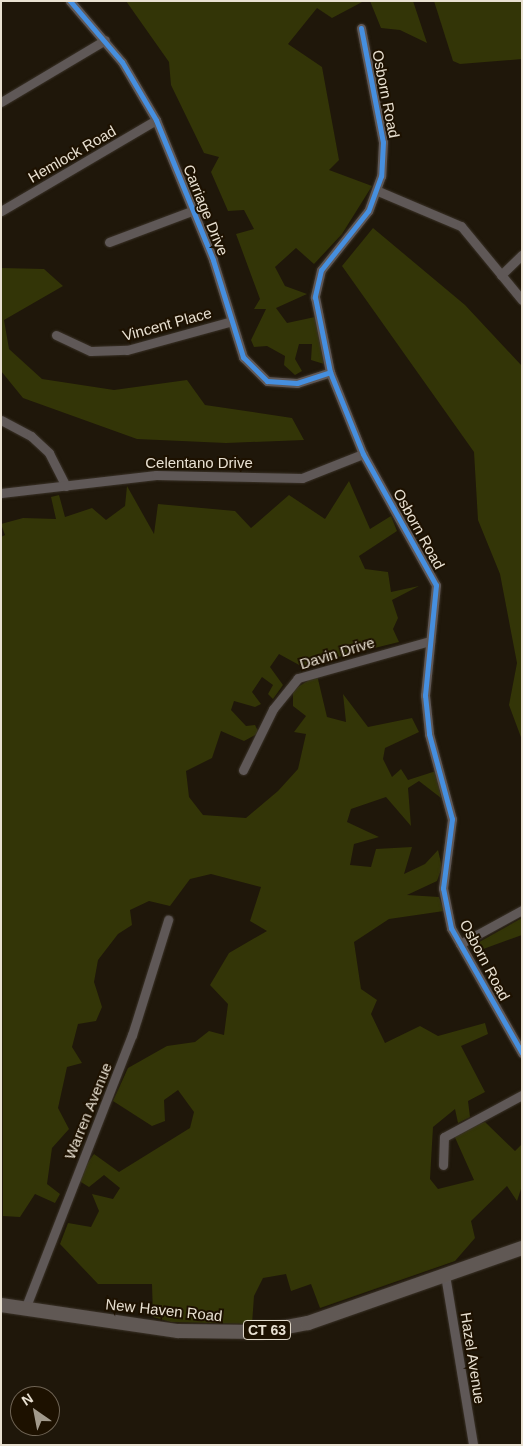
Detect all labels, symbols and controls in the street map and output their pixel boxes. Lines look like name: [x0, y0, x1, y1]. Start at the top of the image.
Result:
street label: Osborn Road: [369, 48, 403, 140]
street label: Hemlock Road: [25, 122, 119, 186]
street label: Carriage Drive: [180, 162, 232, 258]
street label: Vincent Place: [121, 303, 213, 345]
street label: Celentano Drive: [145, 454, 253, 472]
street label: Osborn Road: [390, 486, 448, 572]
street label: Davin Drive: [297, 633, 377, 673]
street label: Osborn Road: [456, 916, 514, 1004]
street label: Warren Avenue: [60, 1060, 116, 1162]
street label: New Haven Road: [105, 1295, 223, 1325]
street label: Hazel Avenue: [457, 1311, 489, 1405]
road number: CT 63: [242, 1318, 292, 1342]
north arrow: [10, 1386, 60, 1436]
text: N: [19, 1390, 36, 1409]

